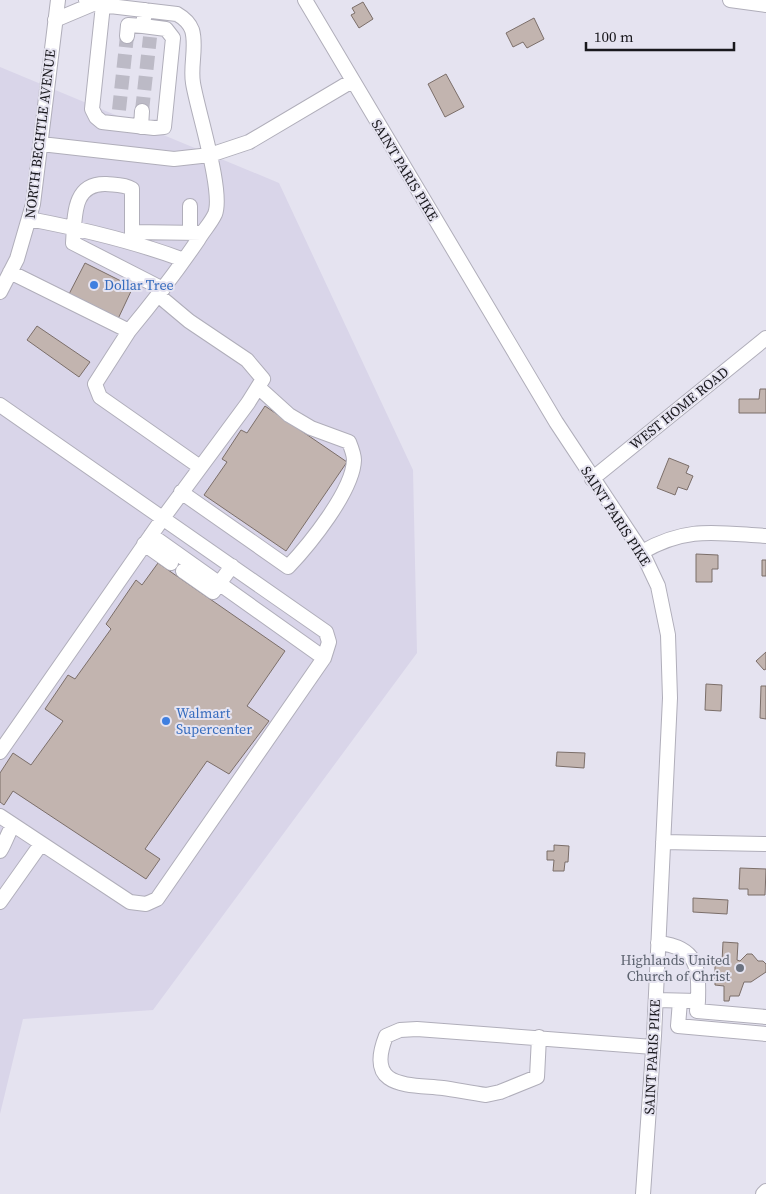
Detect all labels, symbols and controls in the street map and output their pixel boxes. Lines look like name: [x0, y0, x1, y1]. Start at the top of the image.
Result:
scale bar: [586, 20, 734, 52]
text: 100 m: [594, 26, 634, 47]
street label: NORTH BECHTLE AVENUE: [20, 48, 60, 220]
street label: SAINT PARIS PIKE: [367, 115, 443, 225]
place label: Dollar Tree: [104, 275, 174, 295]
marker: Dollar Tree: [88, 279, 100, 291]
street label: WEST HOME ROAD: [625, 362, 733, 454]
street label: SAINT PARIS PIKE: [576, 462, 656, 570]
place label: Walmart Supercenter: [176, 703, 252, 739]
marker: Walmart Supercenter: [160, 715, 172, 727]
place label: Highlands United Church of Christ: [620, 950, 730, 986]
marker: Highlands United Church of Christ: [734, 962, 746, 974]
street label: SAINT PARIS PIKE: [639, 999, 665, 1115]

